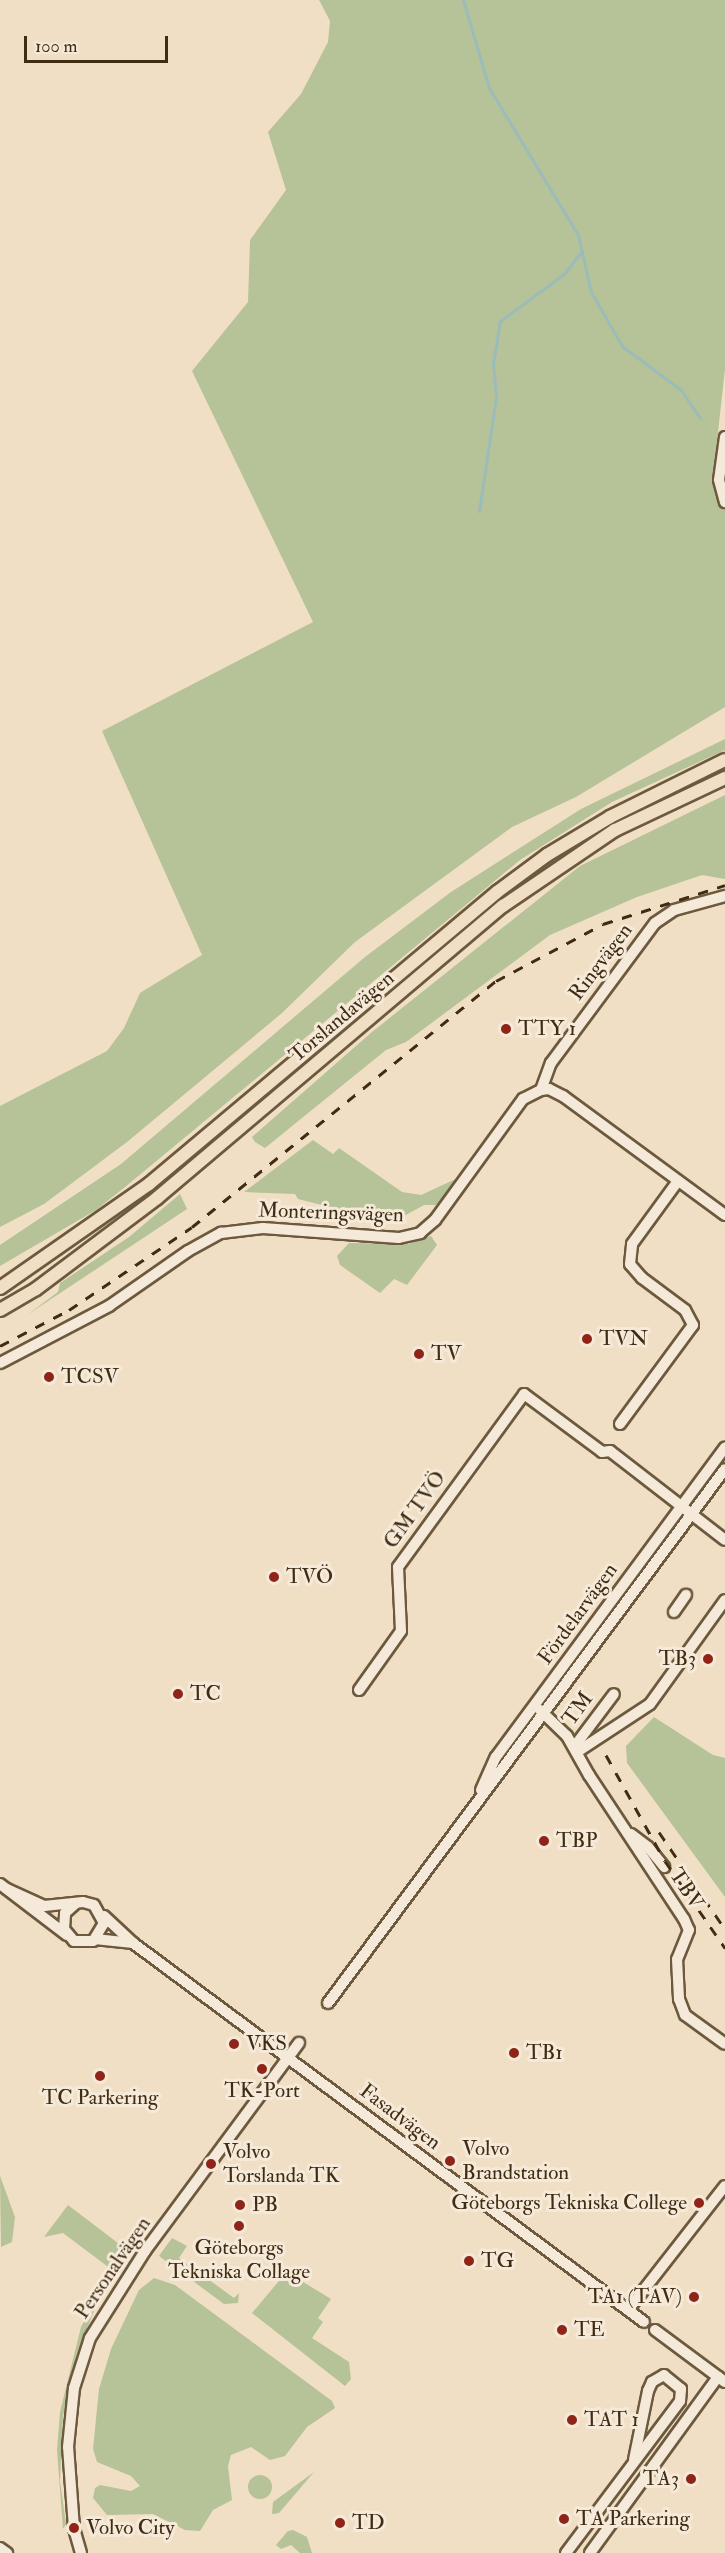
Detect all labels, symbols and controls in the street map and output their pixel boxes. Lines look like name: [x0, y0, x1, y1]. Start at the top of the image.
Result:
scale bar: [27, 24, 171, 62]
text: 100 m: [35, 35, 78, 58]
street label: Ringvägen: [564, 919, 638, 1005]
street label: Torslandavägen: [285, 966, 399, 1068]
place label: TTY 1: [518, 1016, 576, 1042]
marker: TTY 1: [499, 1022, 513, 1036]
street label: Monteringsvägen: [258, 1198, 404, 1228]
place label: TVN: [599, 1326, 648, 1352]
marker: TVN: [580, 1332, 594, 1346]
place label: TV: [431, 1341, 461, 1367]
marker: TV: [412, 1347, 426, 1361]
place label: TCSV: [61, 1364, 118, 1390]
marker: TCSV: [42, 1370, 56, 1384]
street label: GM TVÖ: [378, 1466, 452, 1554]
street label: Fördelarvägen: [533, 1558, 623, 1670]
place label: TVÖ: [286, 1564, 333, 1590]
marker: TVÖ: [267, 1570, 281, 1584]
place label: TB3: [659, 1646, 696, 1672]
marker: TB3: [701, 1652, 715, 1666]
place label: TC: [190, 1681, 221, 1707]
marker: TC: [171, 1687, 185, 1701]
street label: TM: [557, 1687, 599, 1731]
place label: TBP: [556, 1828, 598, 1854]
marker: TBP: [537, 1834, 551, 1848]
street label: TBV: [664, 1864, 708, 1914]
place label: VKS: [246, 2031, 287, 2057]
marker: VKS: [227, 2037, 241, 2051]
place label: TB1: [526, 2040, 563, 2066]
marker: TB1: [507, 2046, 521, 2060]
marker: TK-Port: [255, 2062, 269, 2076]
marker: TC Parkering: [93, 2069, 107, 2083]
place label: TK-Port: [224, 2078, 300, 2104]
street label: Fasadvägen: [355, 2078, 445, 2156]
place label: TC Parkering: [42, 2085, 158, 2111]
place label: Volvo Brandstation: [462, 2136, 569, 2186]
place label: Volvo Torslanda TK: [223, 2139, 339, 2189]
marker: Volvo Brandstation: [443, 2154, 457, 2168]
marker: Volvo Torslanda TK: [204, 2157, 218, 2171]
place label: Göteborgs Tekniska College: [451, 2190, 687, 2216]
place label: PB: [252, 2192, 278, 2218]
marker: Göteborgs Tekniska College: [692, 2196, 706, 2210]
marker: PB: [233, 2198, 247, 2212]
street label: Personalvägen: [70, 2212, 156, 2324]
marker: Göteborgs Tekniska Collage: [232, 2219, 246, 2233]
place label: Göteborgs Tekniska Collage: [168, 2235, 310, 2285]
place label: TG: [481, 2248, 514, 2274]
marker: TG: [462, 2254, 476, 2268]
place label: TA1 (TAV): [587, 2284, 682, 2310]
marker: TA1 (TAV): [687, 2290, 701, 2304]
place label: TE: [574, 2317, 605, 2343]
marker: TE: [555, 2323, 569, 2337]
place label: TAT 1: [584, 2407, 639, 2433]
marker: TAT 1: [565, 2413, 579, 2427]
place label: TA3: [643, 2466, 679, 2492]
marker: TA3: [684, 2472, 698, 2486]
place label: TA Parkering: [576, 2506, 690, 2532]
place label: TD: [352, 2510, 385, 2536]
marker: TA Parkering: [557, 2512, 571, 2526]
place label: Volvo City: [86, 2515, 175, 2541]
marker: TD: [333, 2516, 347, 2530]
marker: Volvo City: [67, 2521, 81, 2535]

